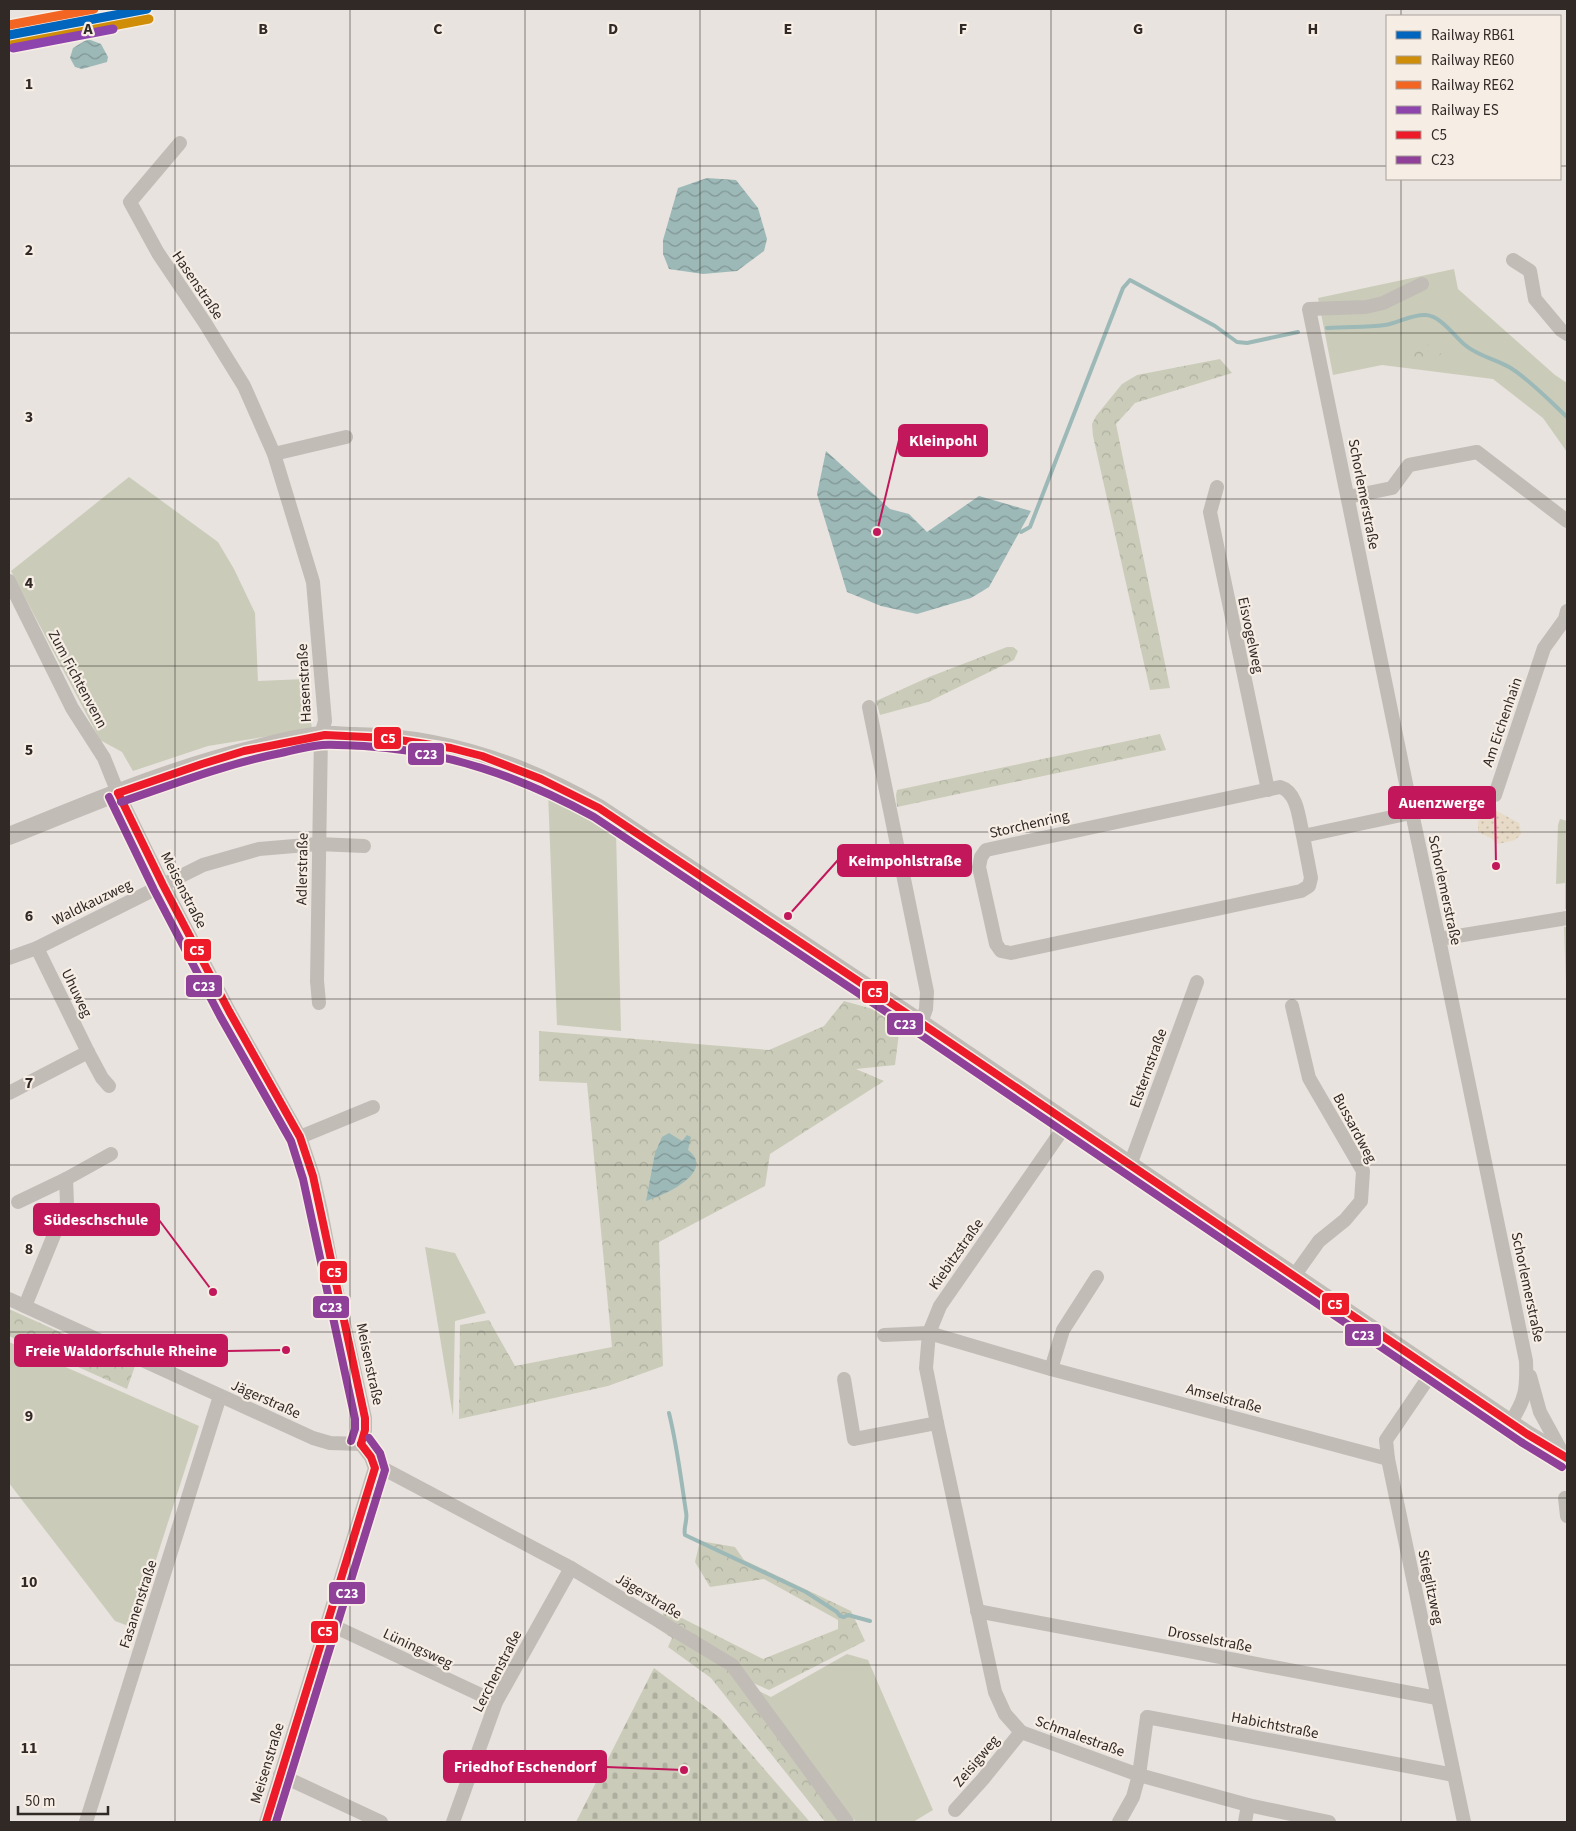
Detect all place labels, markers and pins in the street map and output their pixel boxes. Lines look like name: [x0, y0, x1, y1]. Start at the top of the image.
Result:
callout: Kleinpohl: [899, 425, 987, 456]
callout: Auenzwerge: [1389, 787, 1495, 818]
callout: Keimpohlstraße: [838, 845, 971, 876]
callout: Südeschschule: [34, 1204, 159, 1235]
callout: Freie Waldorfschule Rheine: [15, 1335, 227, 1366]
callout: Friedhof Eschendorf: [444, 1751, 606, 1782]

